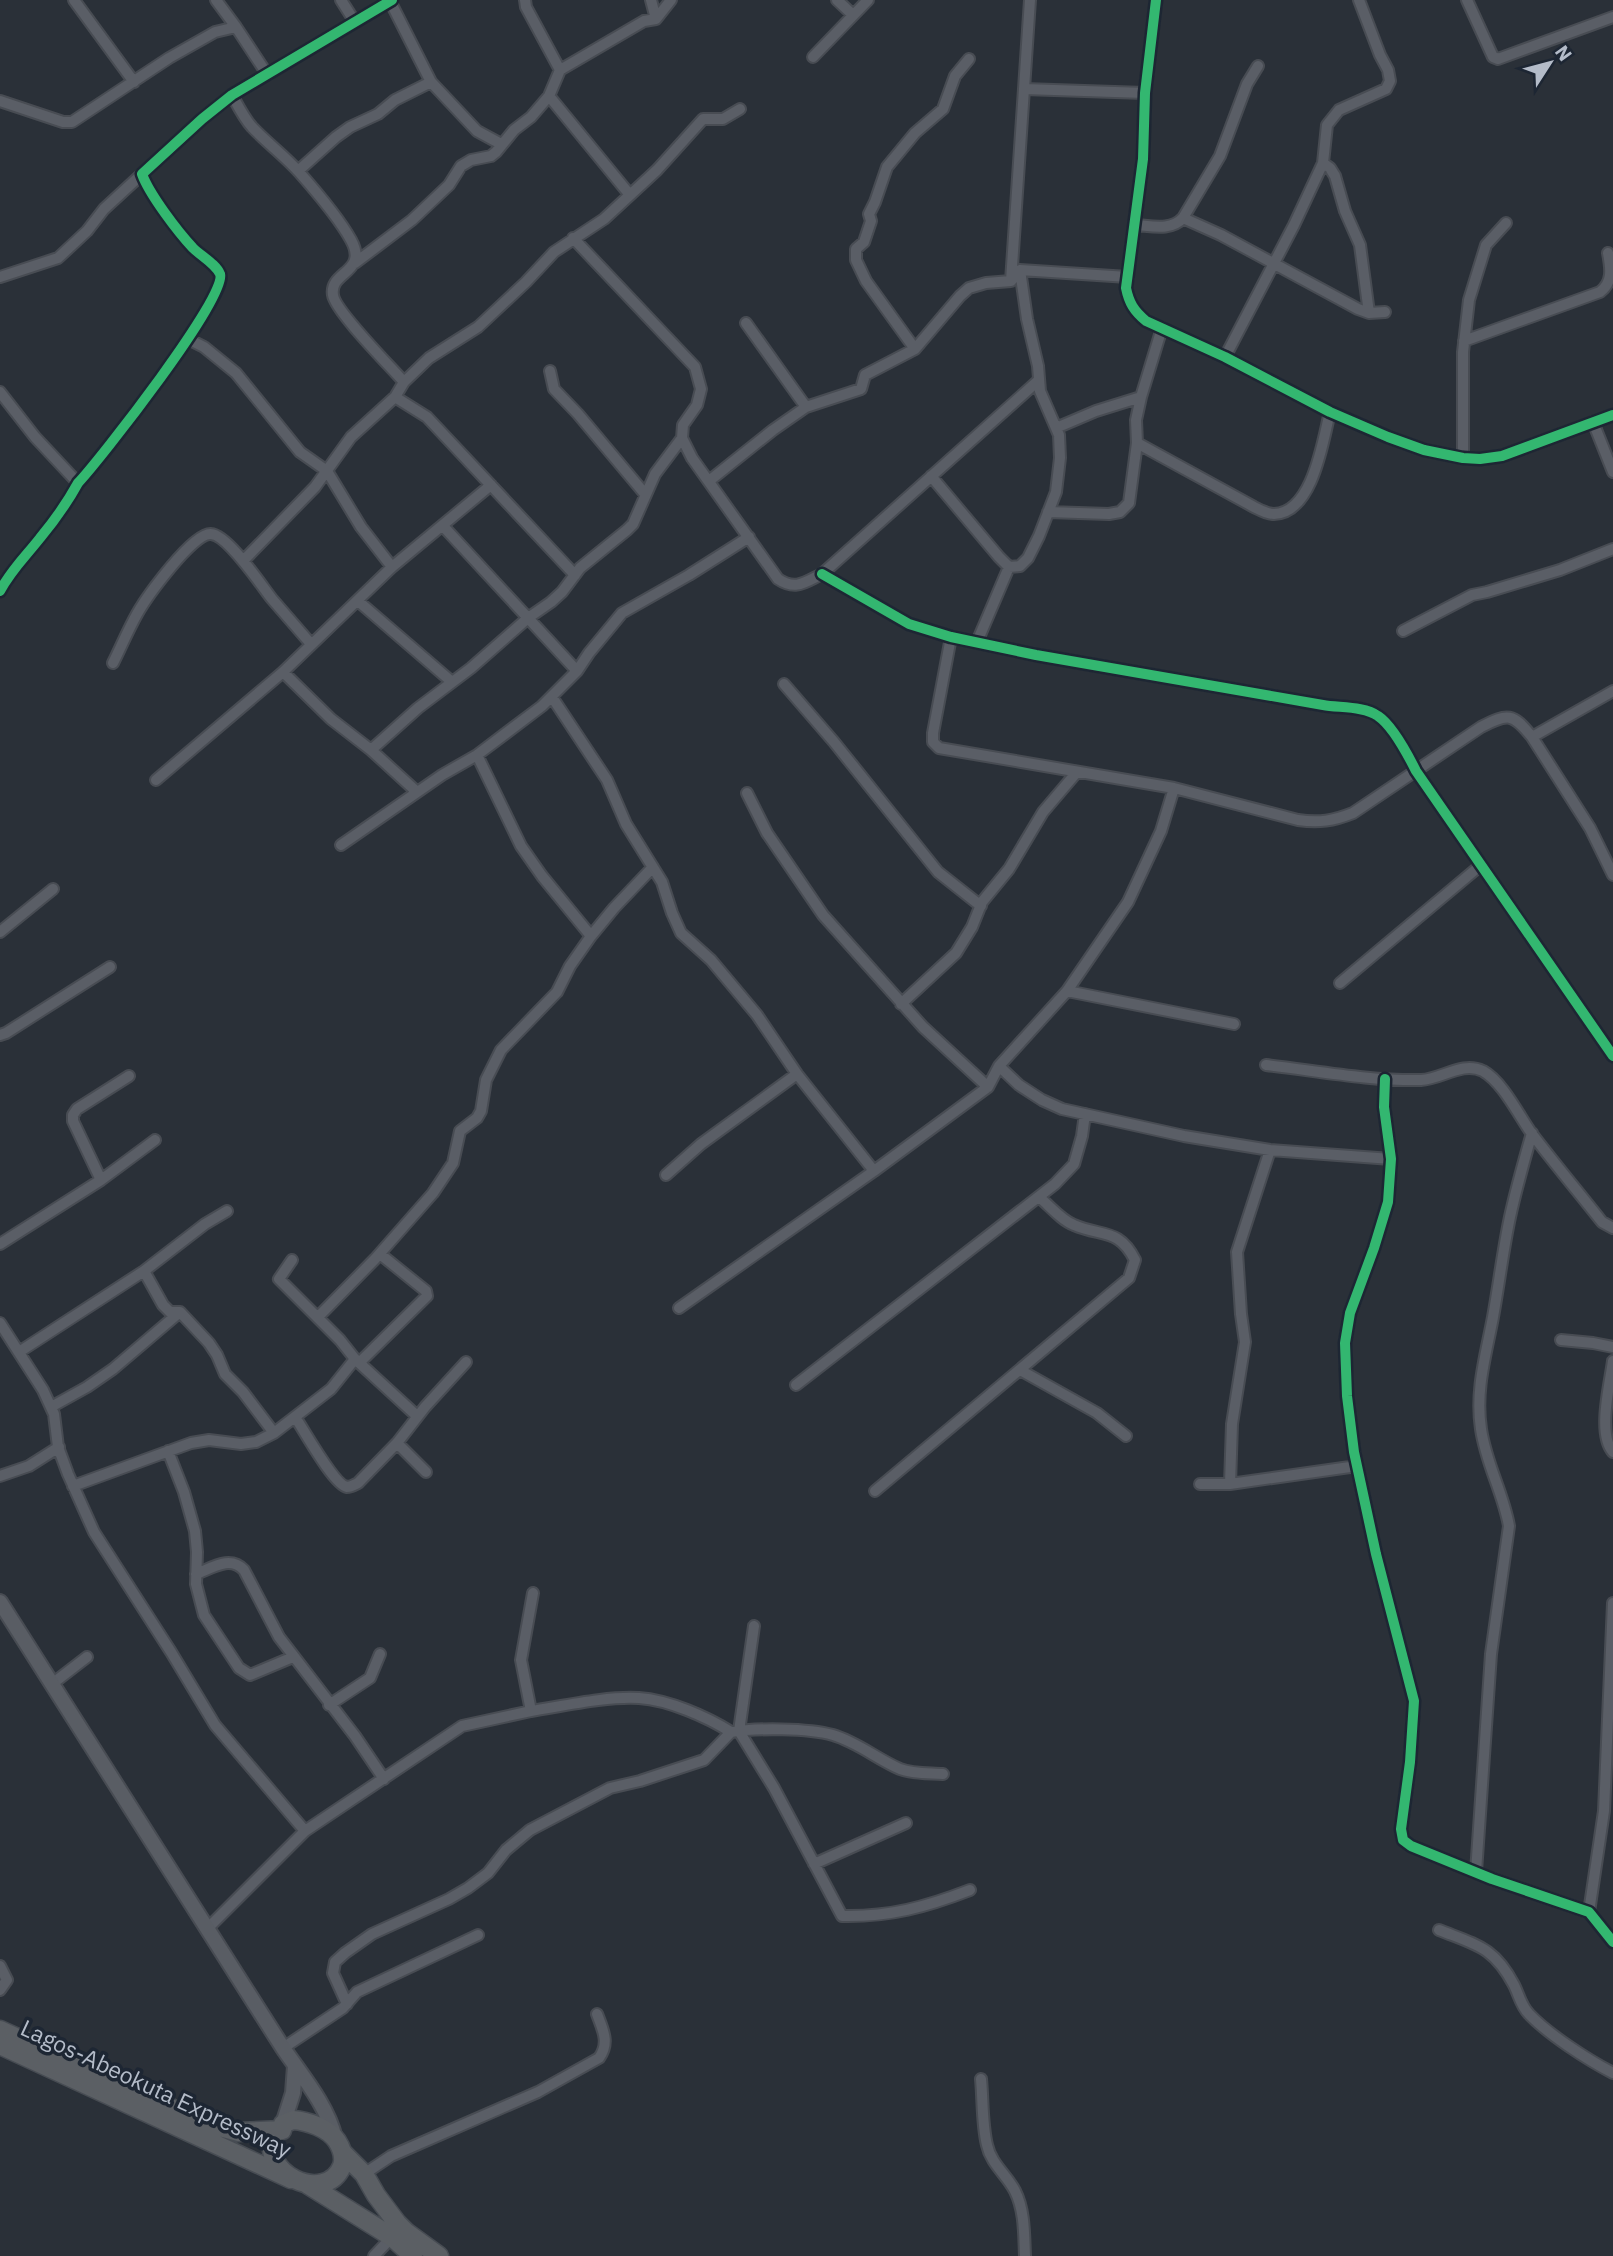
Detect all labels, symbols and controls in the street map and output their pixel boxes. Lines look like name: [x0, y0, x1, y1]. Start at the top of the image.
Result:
north arrow: [1515, 28, 1585, 98]
text: N: [1550, 40, 1578, 66]
street label: Lagos-Abeokuta Expressway: [16, 2012, 297, 2164]

